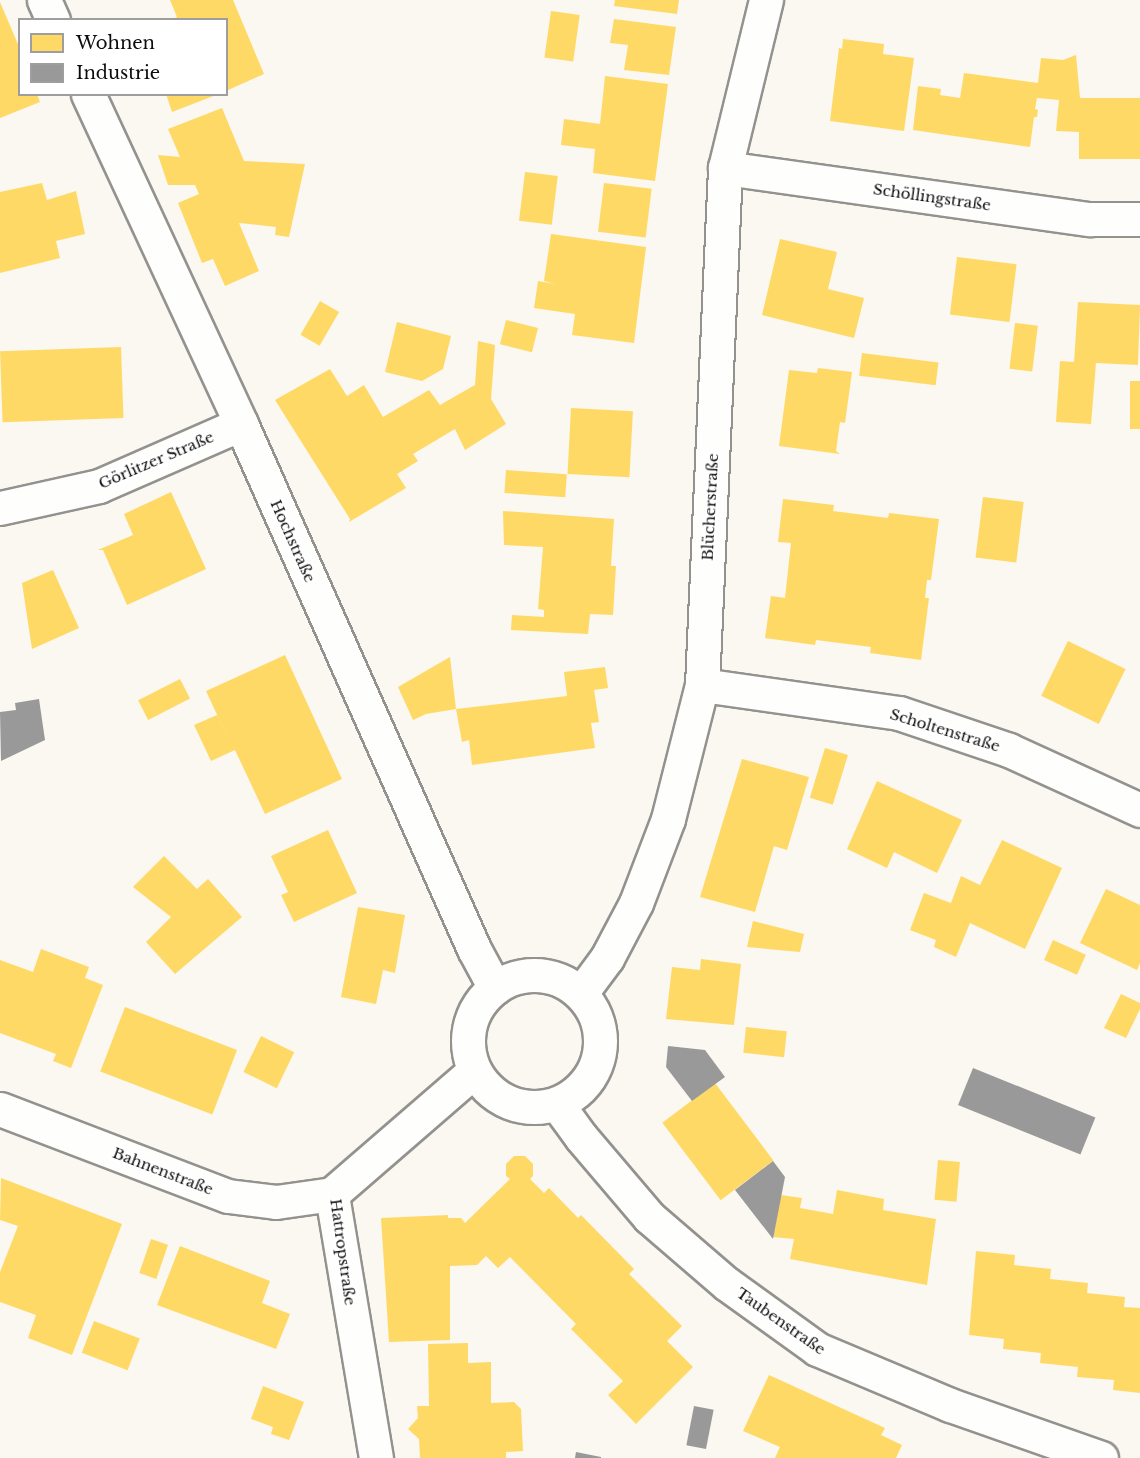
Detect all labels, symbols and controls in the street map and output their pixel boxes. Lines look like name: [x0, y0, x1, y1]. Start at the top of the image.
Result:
legend: [18, 18, 228, 96]
text: Wohnen: [76, 32, 155, 54]
text: Industrie: [76, 62, 160, 84]
street label: Schöllingstraße: [872, 180, 992, 214]
street label: Görlitzer Straße: [96, 428, 216, 492]
street label: Blücherstraße: [698, 453, 722, 561]
street label: Hochstraße: [267, 497, 319, 585]
street label: Scholtenstraße: [888, 705, 1002, 755]
street label: Bahnenstraße: [110, 1144, 216, 1198]
street label: Hattropstraße: [327, 1198, 359, 1306]
street label: Taubenstraße: [733, 1284, 829, 1358]

